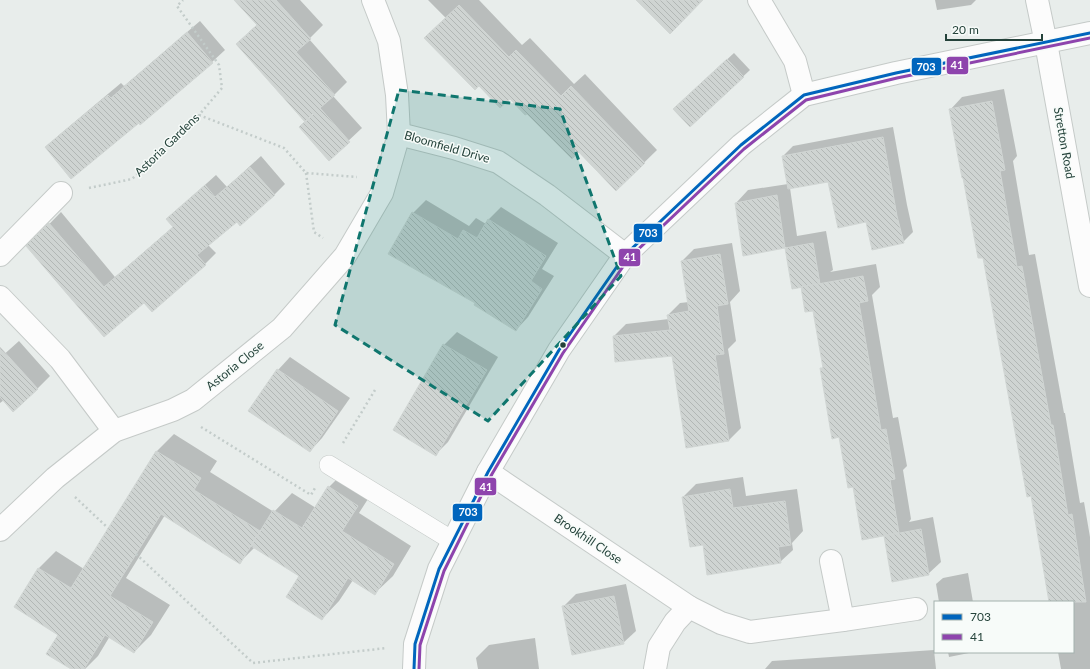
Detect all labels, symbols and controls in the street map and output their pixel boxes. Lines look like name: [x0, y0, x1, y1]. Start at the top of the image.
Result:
scale bar: [946, 16, 1042, 42]
text: 20 m: [952, 22, 979, 37]
line badge: 41: [946, 56, 969, 75]
line badge: 703: [911, 57, 942, 76]
text: 41: [951, 58, 963, 71]
text: 703: [916, 60, 936, 73]
street label: Stretton Road: [1051, 106, 1078, 180]
street label: Astoria Gardens: [131, 110, 202, 179]
street label: Bloomfield Drive: [403, 127, 492, 166]
line badge: 703: [633, 223, 663, 243]
text: 703: [638, 226, 658, 239]
line badge: 41: [618, 248, 641, 267]
text: 41: [624, 250, 636, 263]
street label: Astoria Close: [203, 338, 267, 393]
unlabelled marker: [558, 340, 568, 350]
line badge: 41: [474, 477, 497, 496]
text: 41: [480, 480, 492, 493]
line badge: 703: [452, 503, 483, 522]
text: 703: [458, 505, 478, 518]
street label: Brookhill Close: [551, 510, 625, 567]
legend: [934, 601, 1074, 653]
text: 703: [970, 609, 991, 624]
text: 41: [970, 629, 984, 644]

